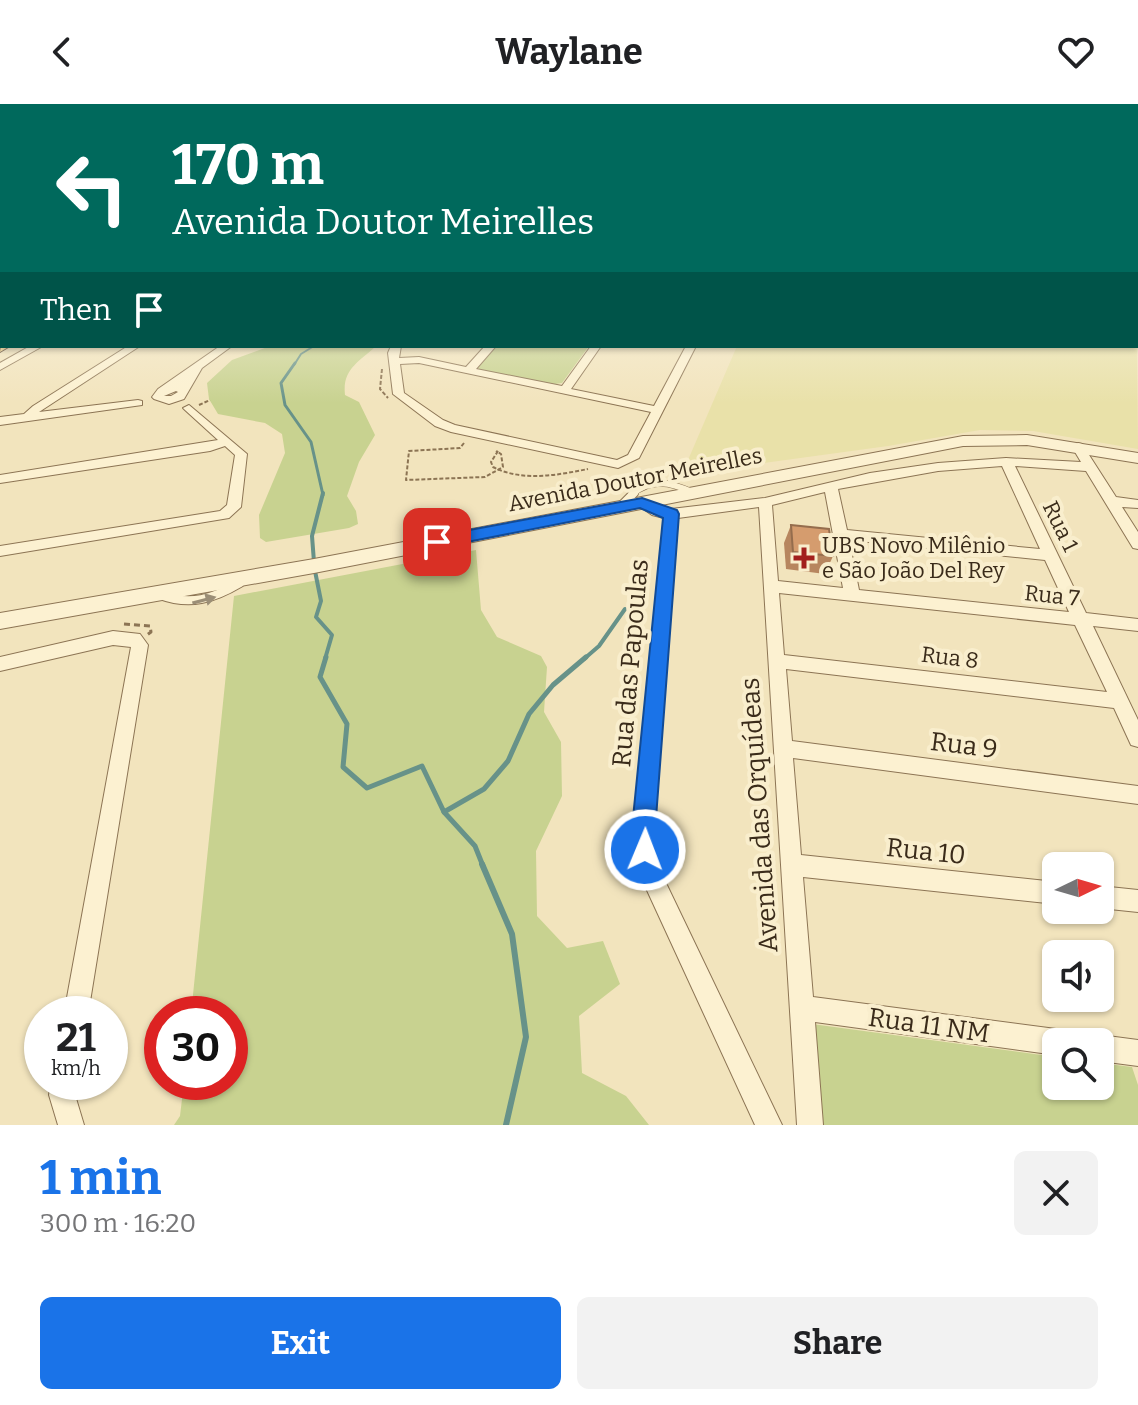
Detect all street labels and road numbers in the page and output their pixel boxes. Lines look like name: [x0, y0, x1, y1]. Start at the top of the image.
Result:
street label: Avenida Doutor Meirelles: [506, 442, 764, 517]
street label: Rua 1: [1037, 496, 1084, 556]
street label: Rua das Papoulas: [606, 558, 655, 768]
street label: Rua 7: [1023, 579, 1081, 612]
street label: Rua 8: [920, 641, 980, 674]
street label: Avenida das Orquídeas: [734, 677, 785, 953]
street label: Rua 9: [929, 726, 999, 765]
street label: Rua 10: [885, 832, 967, 871]
street label: Rua 11 NM: [866, 1002, 992, 1049]

